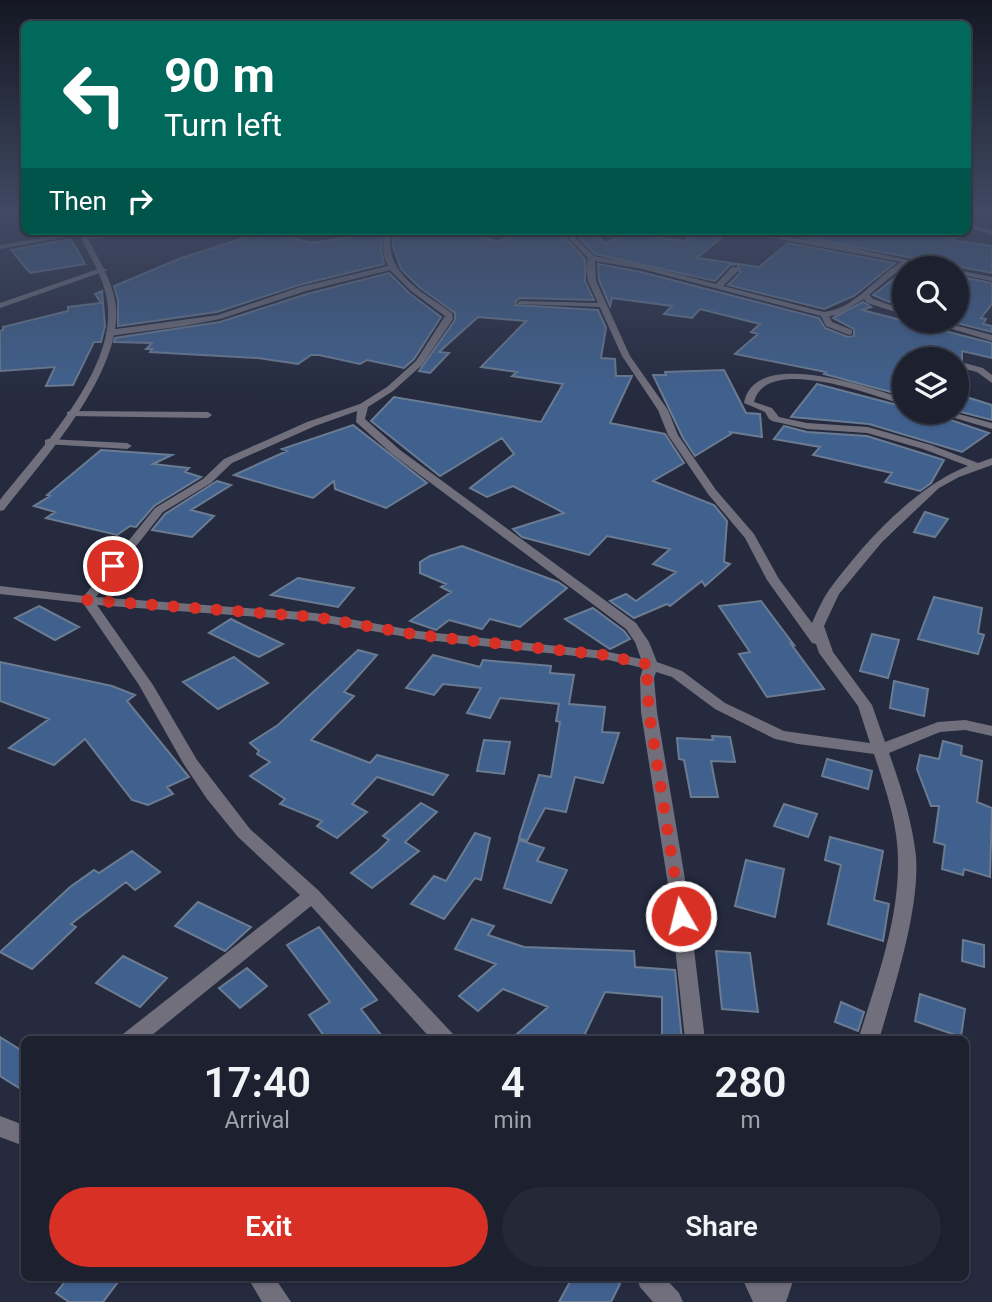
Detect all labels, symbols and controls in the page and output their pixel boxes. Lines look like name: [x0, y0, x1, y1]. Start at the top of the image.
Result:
text: 90 m: [164, 47, 275, 104]
icon: left: [49, 49, 140, 140]
text: Turn left: [164, 106, 282, 144]
icon: right: [121, 182, 159, 220]
text: Then: [49, 186, 107, 216]
map controls: [892, 256, 969, 424]
button: search: [892, 256, 969, 333]
button: layers: [892, 347, 969, 424]
pin: [83, 536, 143, 596]
icon: arrive: [94, 547, 132, 585]
position arrow: [644, 879, 718, 953]
text: 17:40: [204, 1058, 311, 1107]
text: 4: [501, 1058, 525, 1107]
text: 280: [714, 1058, 786, 1107]
text: Arrival: [225, 1107, 290, 1134]
text: min: [493, 1107, 532, 1134]
text: m: [740, 1107, 761, 1134]
button: Exit: [49, 1187, 488, 1267]
button: Share: [502, 1187, 941, 1267]

